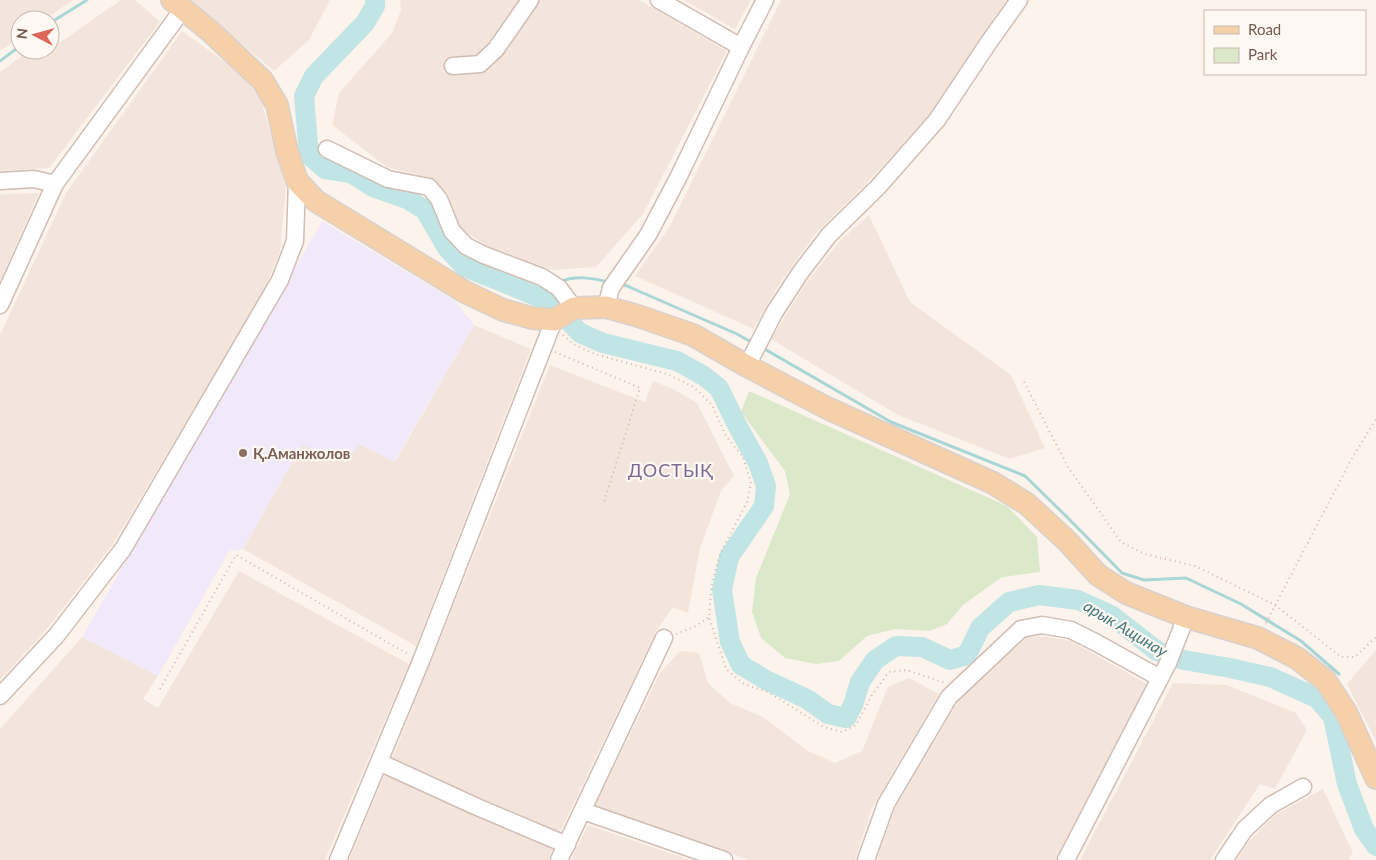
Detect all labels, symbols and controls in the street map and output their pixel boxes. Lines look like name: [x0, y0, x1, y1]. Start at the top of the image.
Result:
north arrow: [10, 10, 60, 60]
legend: [1204, 10, 1366, 75]
text: Road: [1248, 20, 1281, 38]
text: N: [13, 27, 31, 40]
text: Park: [1248, 45, 1278, 63]
place label: Қ.Аманжолов: [253, 444, 351, 462]
marker: Қ.Аманжолов: [237, 447, 249, 459]
district label: ДОСТЫҚ: [628, 459, 714, 481]
water label: арык Ащинау: [1081, 596, 1172, 661]

